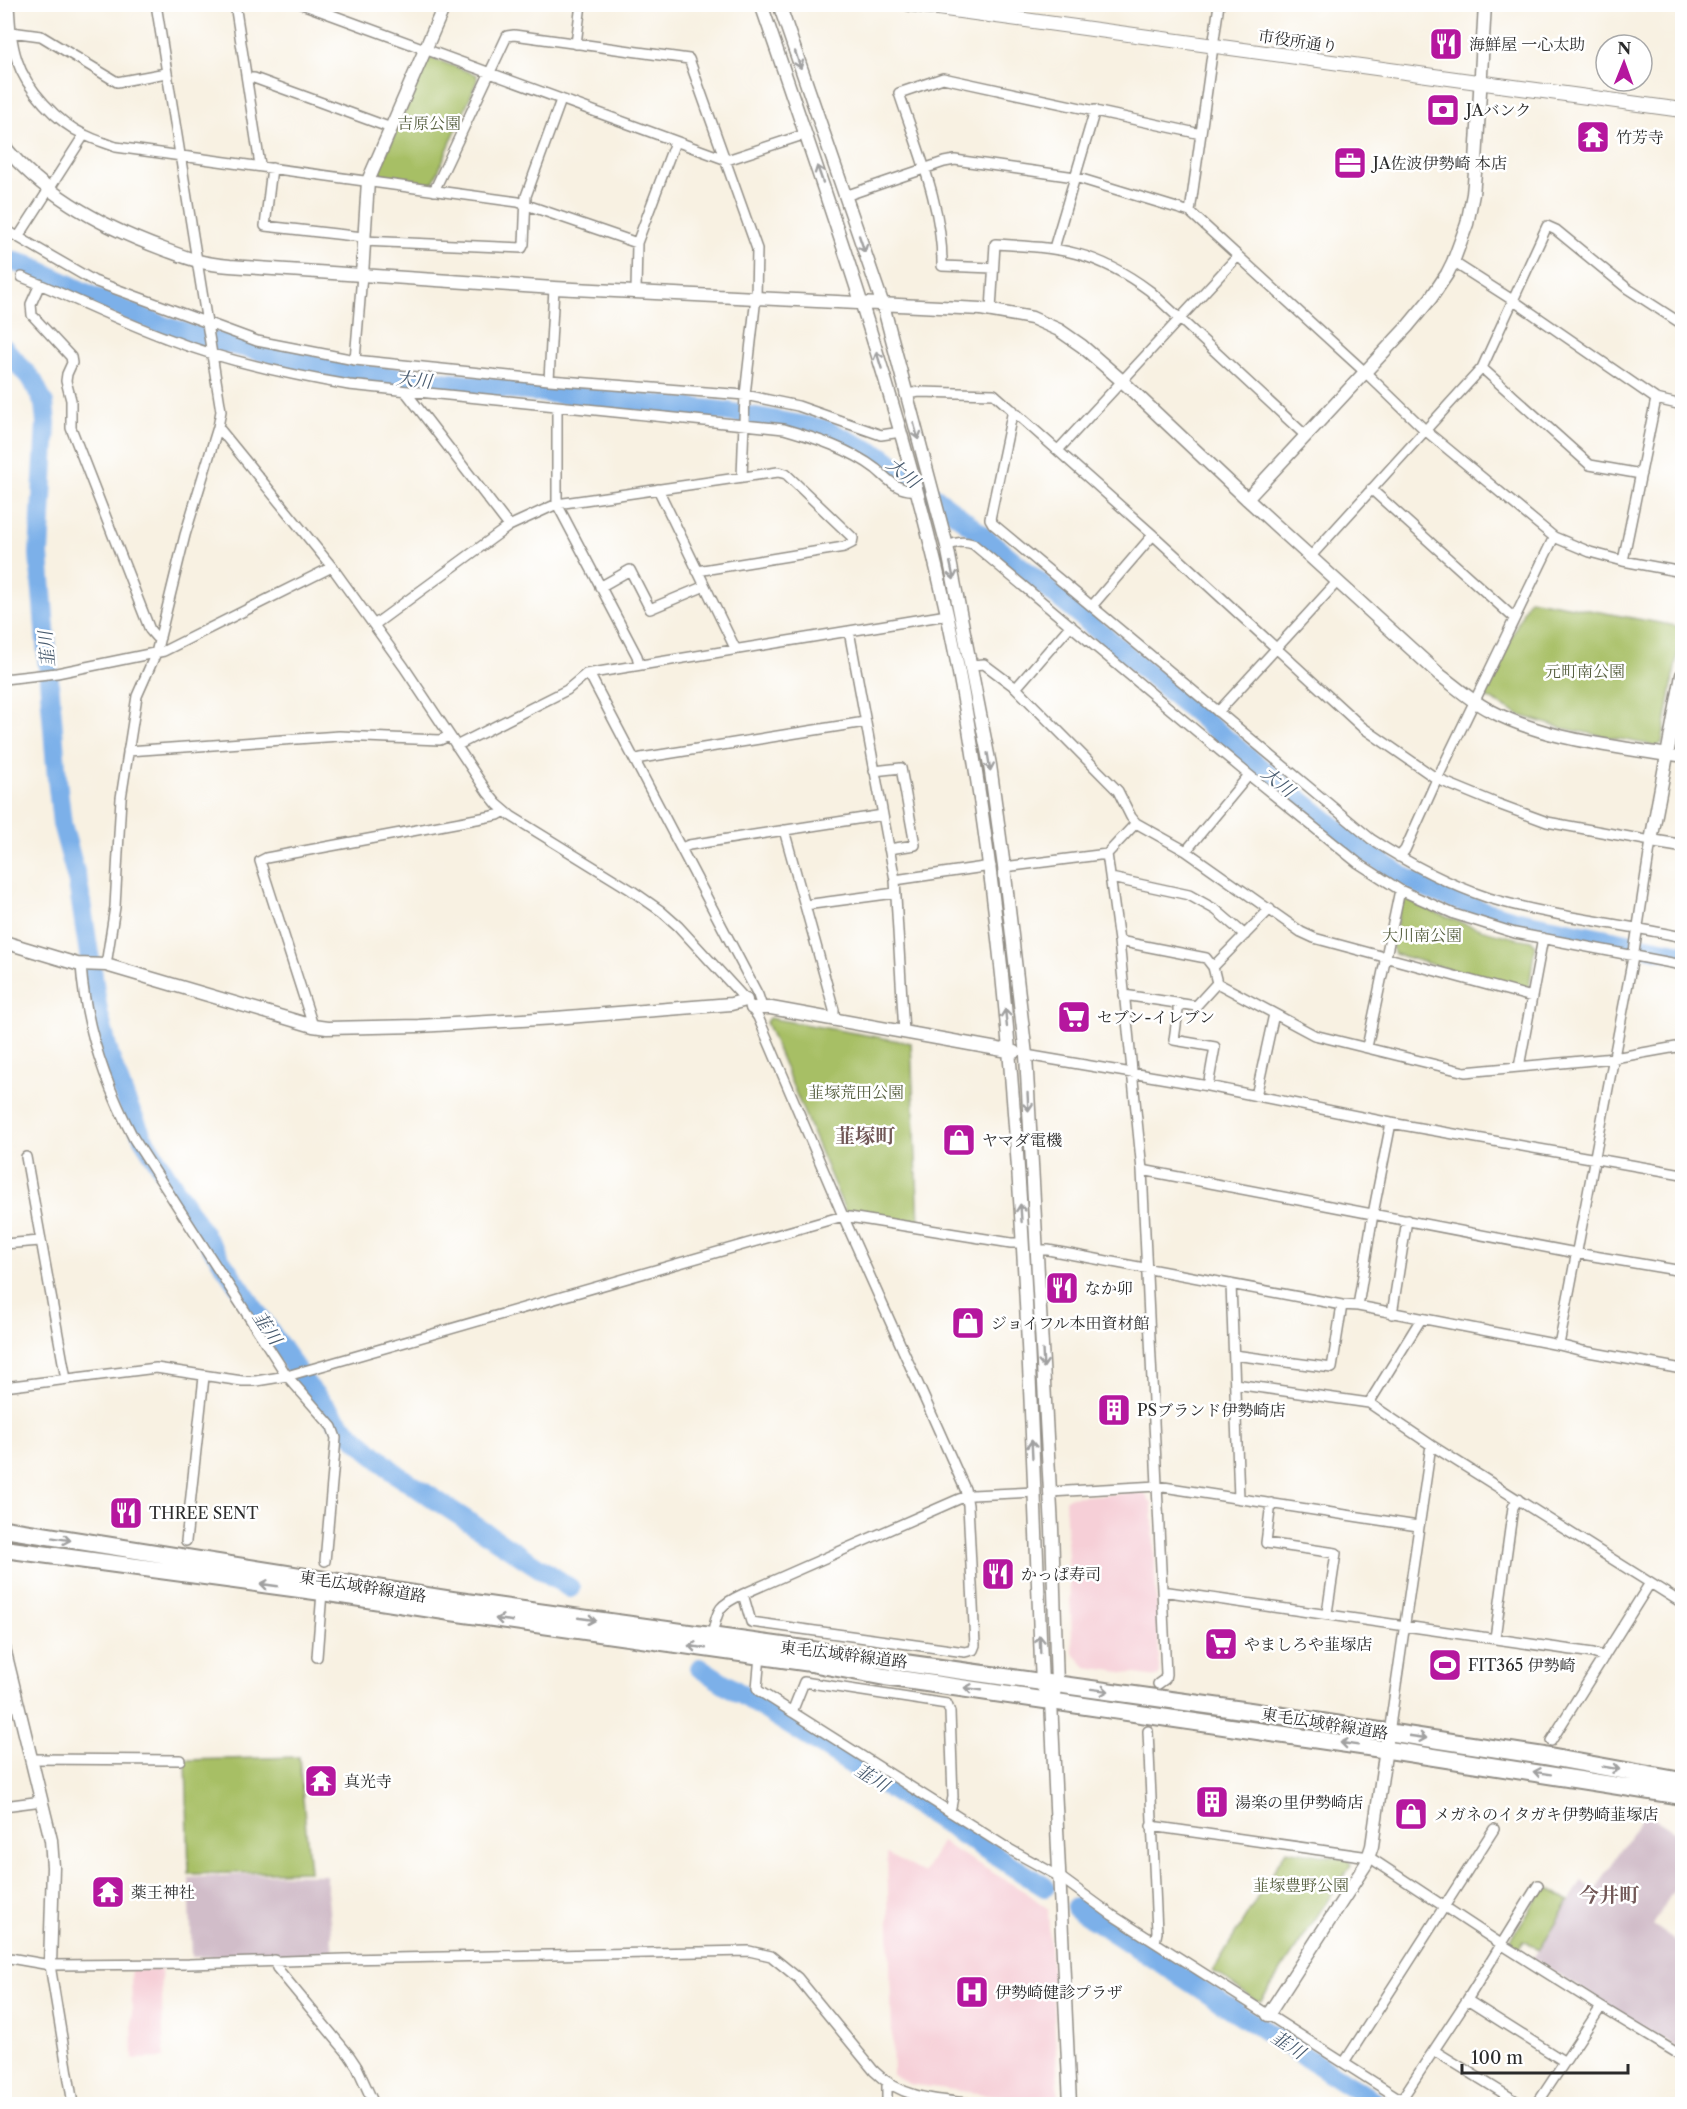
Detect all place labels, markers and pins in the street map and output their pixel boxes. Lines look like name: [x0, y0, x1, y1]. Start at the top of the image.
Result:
restaurant icon: 海鮮屋 一心太助: [1428, 26, 1464, 62]
place label: 海鮮屋 一心太助: [1469, 34, 1585, 54]
bank icon: JAバンク: [1425, 92, 1461, 128]
place label: JAバンク: [1463, 100, 1531, 120]
temple icon: 竹芳寺: [1575, 119, 1611, 155]
place label: 竹芳寺: [1616, 127, 1664, 147]
office icon: JA佐波伊勢崎 本店: [1332, 145, 1368, 181]
place label: JA佐波伊勢崎 本店: [1370, 153, 1507, 173]
supermarket icon: セブン-イレブン: [1056, 999, 1092, 1035]
place label: セブン-イレブン: [1097, 1007, 1215, 1027]
shop icon: ヤマダ電機: [941, 1122, 977, 1158]
place label: ヤマダ電機: [982, 1130, 1062, 1150]
restaurant icon: なか卯: [1044, 1270, 1080, 1306]
place label: なか卯: [1085, 1278, 1133, 1298]
shop icon: ジョイフル本田資材館: [950, 1305, 986, 1341]
place label: ジョイフル本田資材館: [991, 1313, 1150, 1333]
building icon: PSブランド伊勢崎店: [1096, 1392, 1132, 1428]
place label: PSブランド伊勢崎店: [1137, 1400, 1285, 1420]
restaurant icon: THREE SENT: [108, 1495, 144, 1531]
place label: THREE SENT: [149, 1503, 259, 1523]
restaurant icon: かっぱ寿司: [980, 1556, 1016, 1592]
place label: かっぱ寿司: [1021, 1564, 1101, 1584]
supermarket icon: やましろや韮塚店: [1203, 1626, 1239, 1662]
place label: やましろや韮塚店: [1244, 1634, 1372, 1654]
sports icon: FIT365 伊勢崎: [1427, 1647, 1463, 1683]
place label: FIT365 伊勢崎: [1468, 1655, 1576, 1675]
temple icon: 真光寺: [303, 1763, 339, 1799]
place label: 真光寺: [344, 1771, 392, 1791]
building icon: 湯楽の里伊勢崎店: [1194, 1784, 1230, 1820]
place label: 湯楽の里伊勢崎店: [1235, 1792, 1363, 1812]
shop icon: メガネのイタガキ伊勢崎韮塚店: [1393, 1796, 1429, 1832]
place label: メガネのイタガキ伊勢崎韮塚店: [1434, 1804, 1658, 1824]
temple icon: 薬王神社: [90, 1874, 126, 1910]
place label: 薬王神社: [131, 1882, 195, 1902]
hospital icon: 伊勢崎健診プラザ: [954, 1974, 990, 2010]
place label: 伊勢崎健診プラザ: [995, 1982, 1123, 2002]

